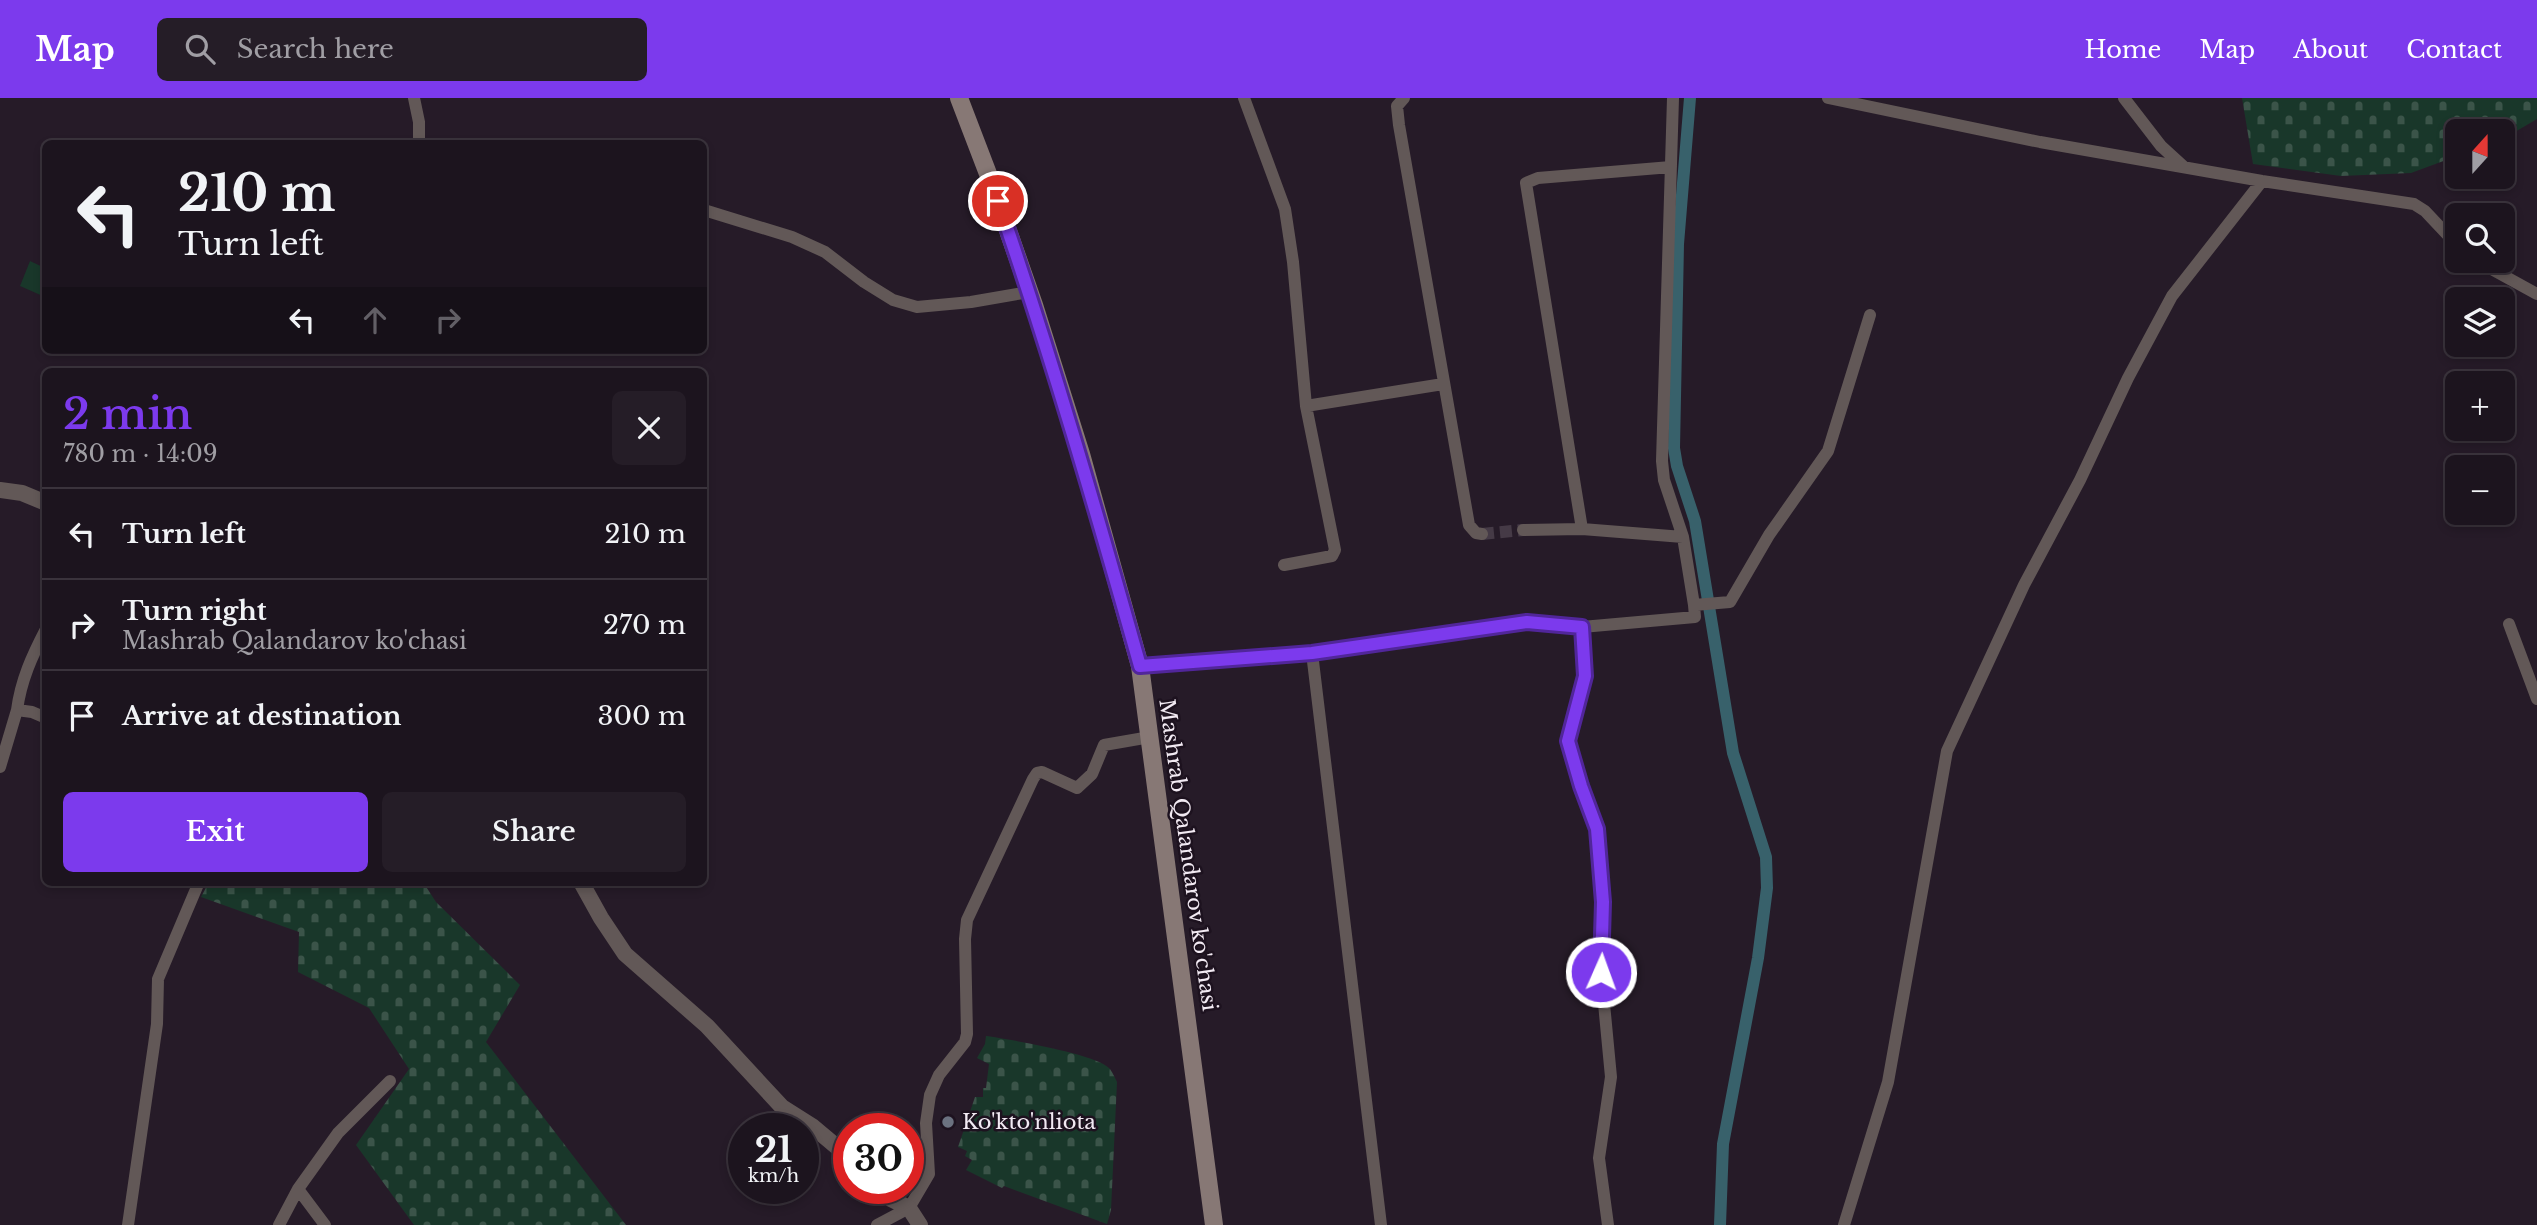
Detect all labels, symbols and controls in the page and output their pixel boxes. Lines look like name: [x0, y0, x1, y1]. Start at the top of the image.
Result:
search box: [157, 18, 647, 81]
text: Map: [35, 29, 115, 70]
icon: search: [181, 30, 219, 68]
text: Search here: [237, 33, 394, 65]
text: Home: [2085, 35, 2161, 64]
text: Map: [2199, 35, 2255, 64]
text: About: [2293, 35, 2368, 64]
text: Contact: [2406, 35, 2502, 64]
north arrow: [2445, 119, 2515, 189]
map controls: [2445, 119, 2515, 525]
text: 210 m: [178, 163, 336, 224]
icon: left: [63, 168, 154, 259]
pin: [968, 171, 1028, 231]
icon: arrive: [979, 182, 1017, 220]
button: search: [2445, 203, 2515, 273]
text: Turn left: [178, 224, 324, 264]
button: layers: [2445, 287, 2515, 357]
icon: left: [283, 301, 321, 339]
icon: ahead: [356, 301, 394, 339]
icon: right: [429, 301, 467, 339]
button: +: [2445, 371, 2515, 441]
text: 2 min: [63, 388, 192, 440]
button: close: [612, 391, 686, 465]
text: 780 m · 14:09: [63, 440, 217, 468]
button: −: [2445, 455, 2515, 525]
icon: left: [63, 515, 101, 553]
text: Turn left: [122, 518, 246, 550]
text: 210 m: [604, 518, 686, 550]
text: Turn right: [122, 595, 267, 627]
icon: right: [63, 606, 101, 644]
text: 270 m: [603, 609, 686, 641]
text: Mashrab Qalandarov ko'chasi: [122, 627, 467, 655]
icon: arrive: [63, 697, 101, 735]
street label: Mashrab Qalandarov ko'chasi: [1153, 697, 1223, 1013]
text: Arrive at destination: [122, 700, 402, 732]
text: 300 m: [597, 700, 686, 732]
button: Exit: [63, 792, 368, 872]
button: Share: [382, 792, 686, 872]
position arrow: [1564, 935, 1638, 1009]
place label: Ko'kto'nliota: [962, 1109, 1096, 1135]
speed limit sign: 30: [833, 1113, 924, 1204]
marker: Ko'kto'nliota: [940, 1114, 956, 1130]
text: 21: [754, 1128, 793, 1171]
text: km/h: [748, 1165, 799, 1187]

